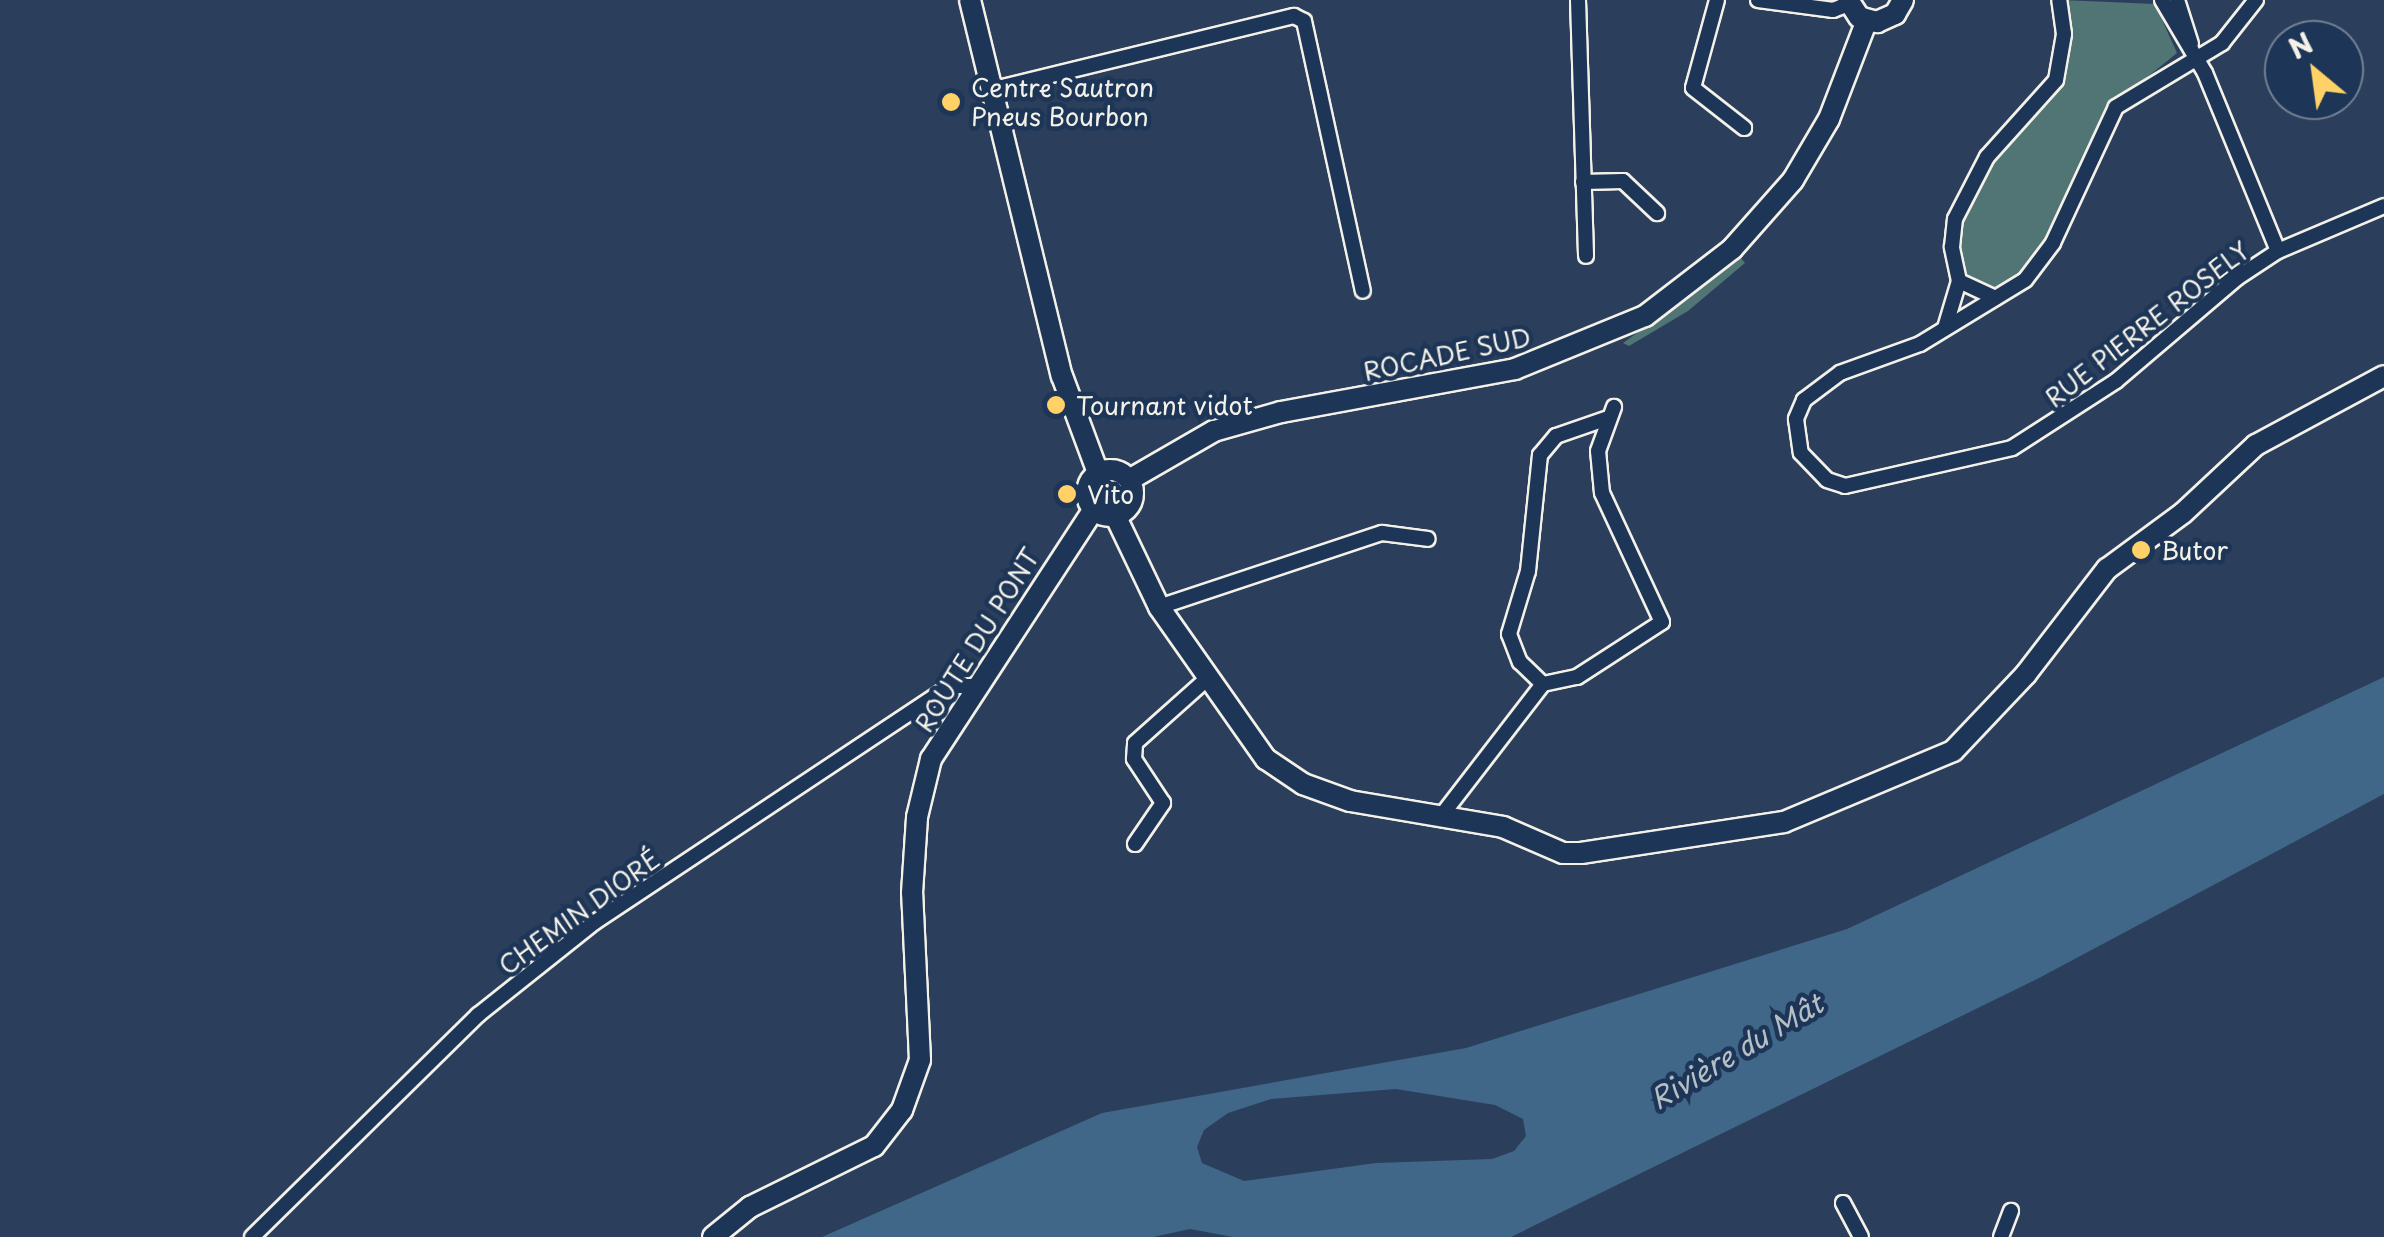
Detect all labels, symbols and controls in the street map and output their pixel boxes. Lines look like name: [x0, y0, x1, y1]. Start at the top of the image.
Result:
north arrow: [2264, 20, 2364, 120]
text: N: [2280, 21, 2320, 69]
place label: Centre Sautron Pneus Bourbon: [971, 73, 1157, 132]
marker: Centre Sautron Pneus Bourbon: [940, 91, 962, 113]
street label: RUE PIERRE ROSELY: [2038, 234, 2256, 414]
street label: ROCADE SUD: [1359, 321, 1535, 387]
place label: Tournant vidot: [1076, 390, 1253, 420]
marker: Tournant vidot: [1045, 394, 1067, 416]
place label: Vito: [1087, 479, 1134, 509]
marker: Vito: [1056, 483, 1078, 505]
place label: Butor: [2161, 535, 2228, 565]
marker: Butor: [2130, 539, 2152, 561]
street label: ROUTE DU PONT: [908, 541, 1046, 739]
street label: CHEMIN DIORÉ: [492, 843, 666, 981]
water label: Rivière du Mât: [1642, 986, 1830, 1116]

